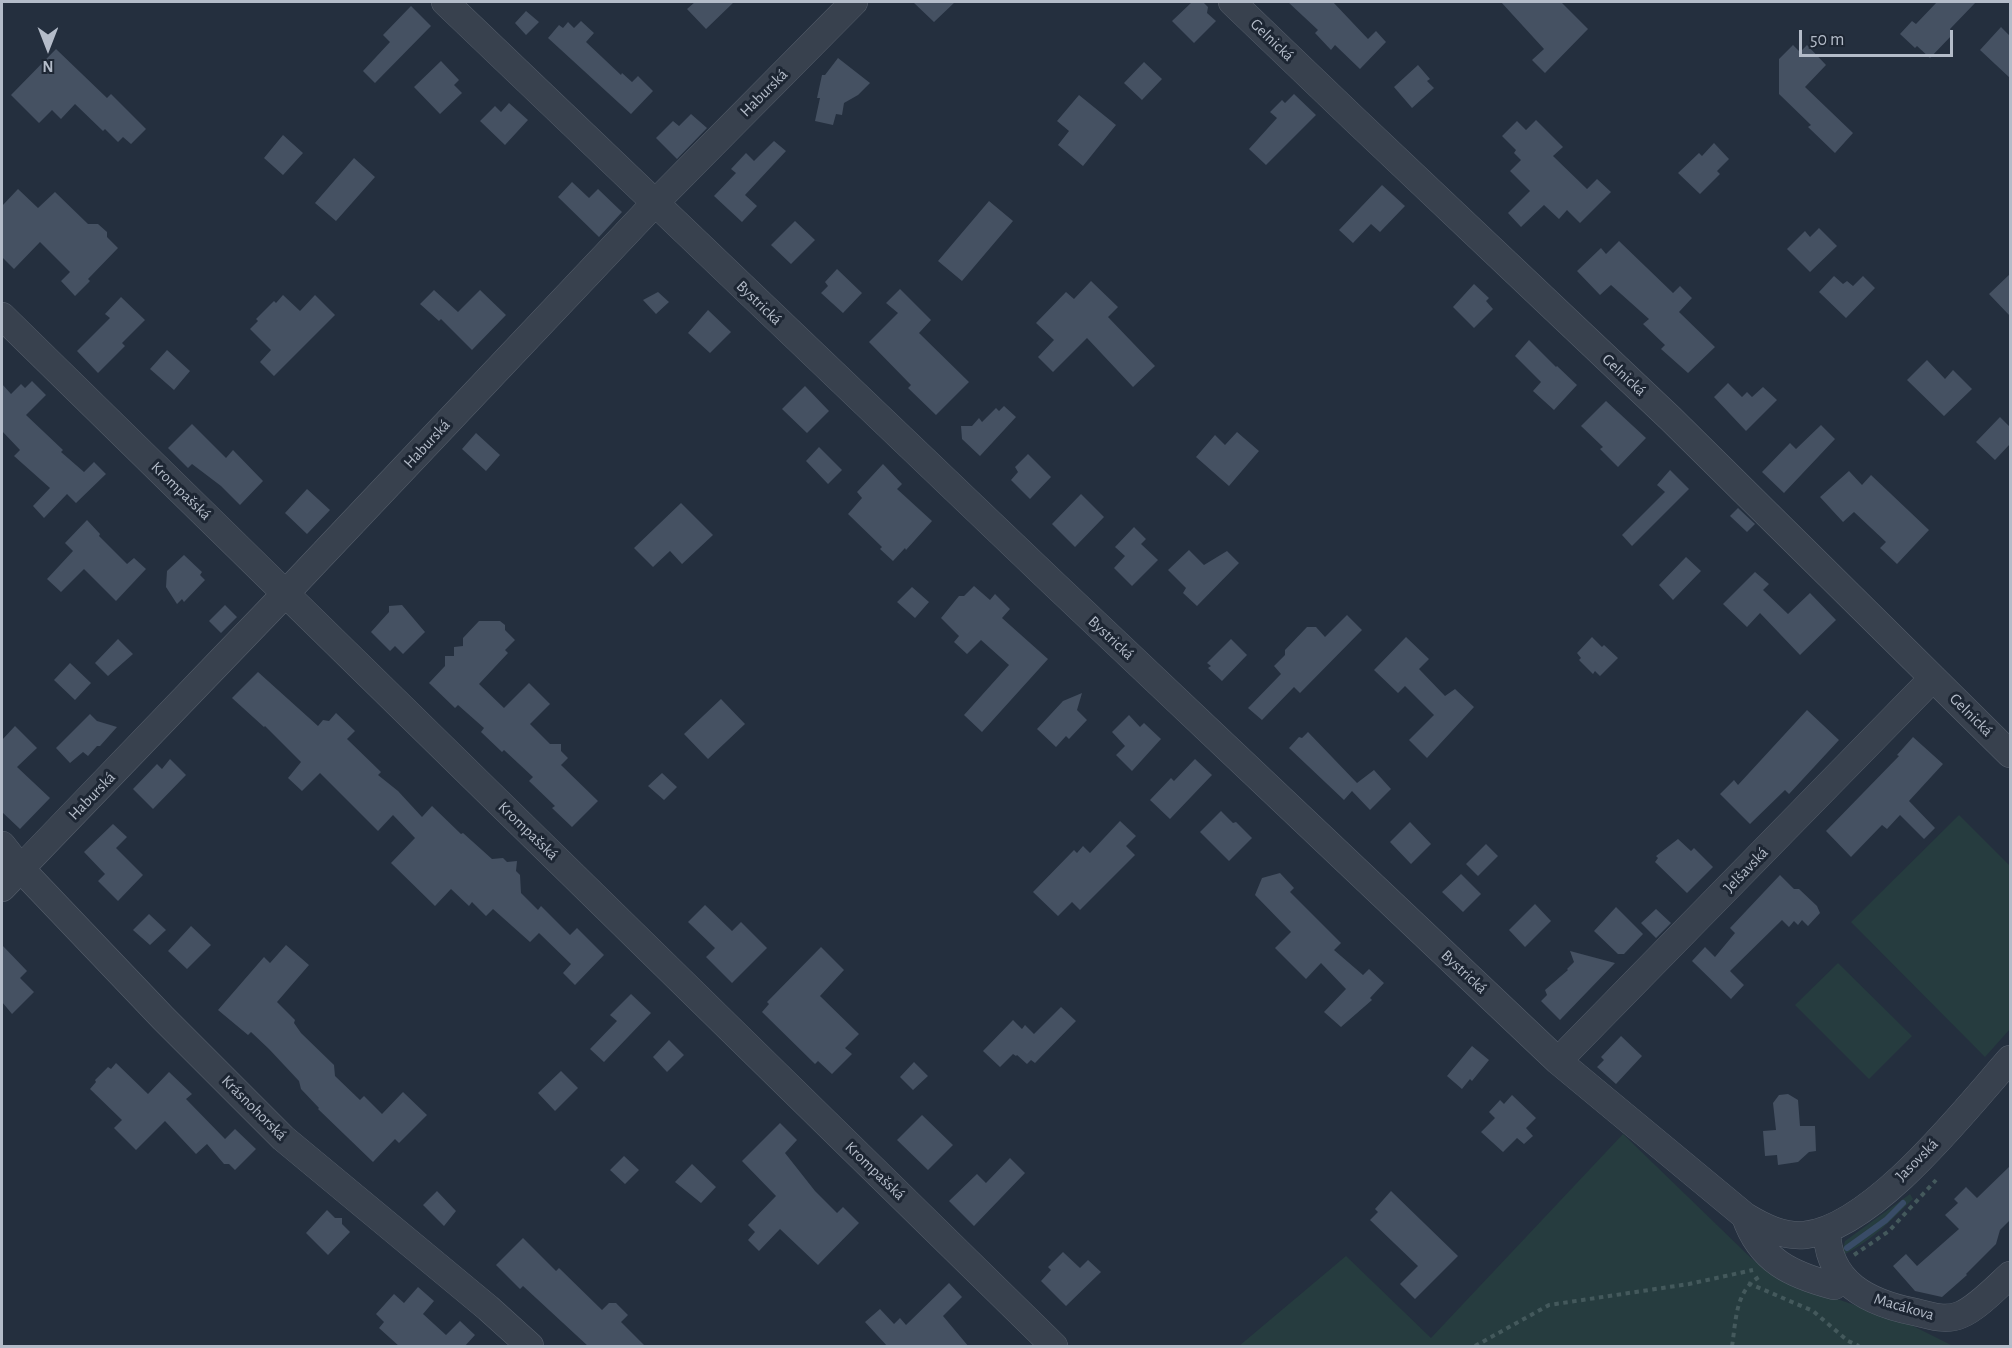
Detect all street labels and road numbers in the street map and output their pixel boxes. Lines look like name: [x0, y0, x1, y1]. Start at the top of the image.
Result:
street label: Gelnická: [1246, 15, 1298, 65]
street label: Haburská: [736, 65, 792, 121]
street label: Bystrická: [732, 277, 786, 329]
street label: Gelnická: [1598, 350, 1650, 400]
street label: Haburská: [400, 416, 454, 472]
street label: Krompašská: [147, 458, 215, 524]
street label: Bystrická: [1084, 612, 1138, 664]
street label: Gelnická: [1945, 689, 1997, 741]
street label: Haburská: [64, 768, 120, 824]
street label: Krompašská: [494, 798, 562, 864]
street label: Jelšavská: [1720, 843, 1772, 897]
street label: Bystrická: [1437, 946, 1491, 998]
street label: Krásnohorská: [217, 1071, 291, 1145]
street label: Jasovská: [1892, 1135, 1942, 1185]
street label: Krompašská: [841, 1138, 909, 1204]
street label: Macákova: [1872, 1289, 1936, 1325]

